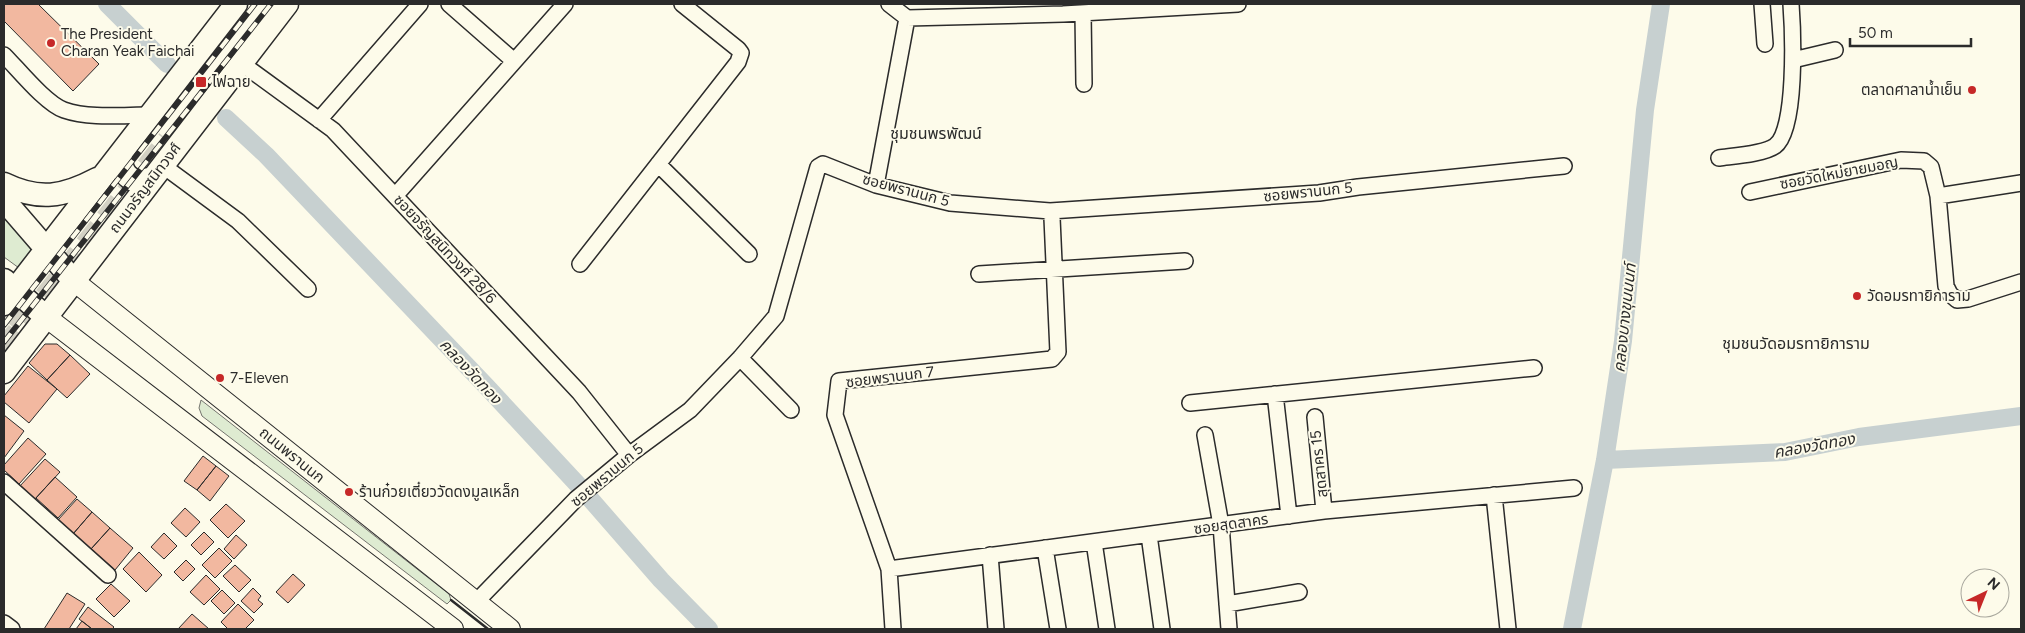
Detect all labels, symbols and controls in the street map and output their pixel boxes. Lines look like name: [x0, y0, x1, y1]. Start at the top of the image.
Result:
scale bar: [1850, 15, 1971, 47]
text: 50 m: [1858, 24, 1893, 42]
place label: The President Charan Yeak Faichai: [61, 25, 194, 60]
marker: The President Charan Yeak Faichai: [45, 37, 57, 49]
place label: ไฟฉาย: [211, 73, 251, 91]
marker: ไฟฉาย: [194, 75, 208, 89]
place label: ตลาดศาลาน้ำเย็น: [1861, 79, 1962, 99]
marker: ตลาดศาลาน้ำเย็น: [1966, 84, 1978, 96]
district label: ชุมชนพรพัฒน์: [890, 124, 982, 143]
street label: ถนนจรัญสนิทวงศ์: [105, 139, 185, 237]
street label: ซอยวัดใหม่ยายมอญ: [1778, 153, 1900, 193]
street label: ซอยพรานนก 5: [860, 170, 952, 210]
street label: ซอยพรานนก 5: [1263, 178, 1353, 206]
street label: ซอยจรัญสนิทวงศ์ 28/6: [390, 191, 500, 308]
water label: คลองบางขุนนนท์: [1609, 260, 1641, 374]
place label: วัดอมรทายิการาม: [1867, 287, 1971, 305]
marker: วัดอมรทายิการาม: [1851, 290, 1863, 302]
district label: ชุมชนวัดอมรทายิการาม: [1722, 334, 1870, 353]
water label: คลองวัดทอง: [436, 335, 506, 409]
street label: ซอยพรานนก 7: [845, 363, 935, 391]
place label: 7-Eleven: [230, 369, 289, 387]
marker: 7-Eleven: [214, 372, 226, 384]
street label: ถนนพรานนก: [256, 423, 328, 487]
street label: สุดสาคร 15: [1307, 429, 1331, 499]
water label: คลองวัดทอง: [1772, 429, 1857, 462]
street label: ซอยพรานนก 5: [567, 439, 647, 511]
place label: ร้านก๋วยเตี๋ยววัดดงมูลเหล็ก: [359, 481, 520, 501]
marker: ร้านก๋วยเตี๋ยววัดดงมูลเหล็ก: [343, 486, 355, 498]
street label: ซอยสุดสาคร: [1193, 510, 1269, 538]
north arrow: [1960, 568, 2010, 618]
text: N: [1984, 574, 2003, 594]

